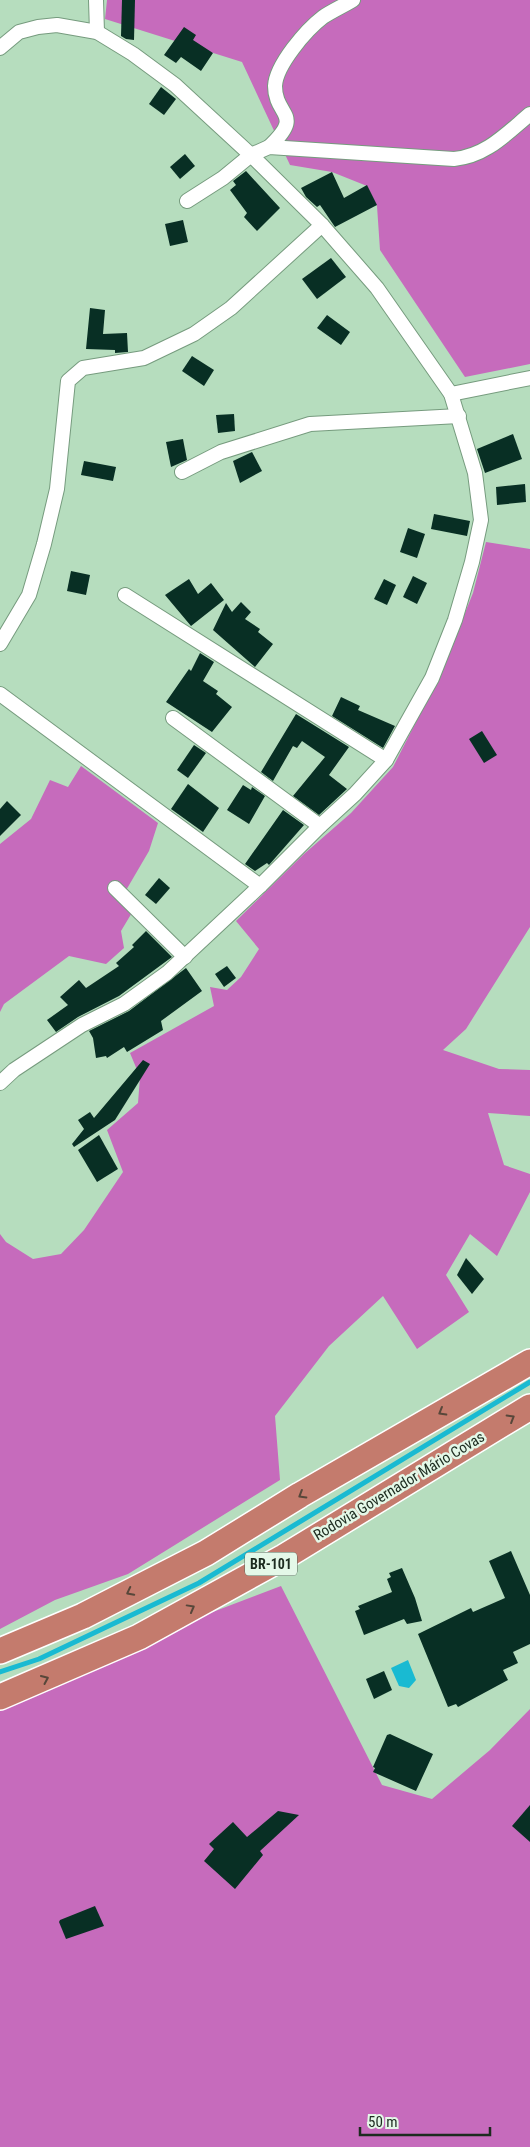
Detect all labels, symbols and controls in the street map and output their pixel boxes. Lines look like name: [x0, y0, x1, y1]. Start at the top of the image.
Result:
one-way arrow: [438, 1406, 447, 1416]
one-way arrow: [506, 1414, 515, 1424]
street label: Rodovia Governador Mário Covas: [310, 1428, 488, 1544]
one-way arrow: [298, 1488, 307, 1498]
road number: BR-101: [245, 1552, 297, 1576]
one-way arrow: [126, 1586, 135, 1596]
one-way arrow: [186, 1605, 195, 1615]
one-way arrow: [40, 1674, 49, 1685]
scale bar: [360, 2104, 490, 2136]
text: 50 m: [368, 2113, 398, 2131]

